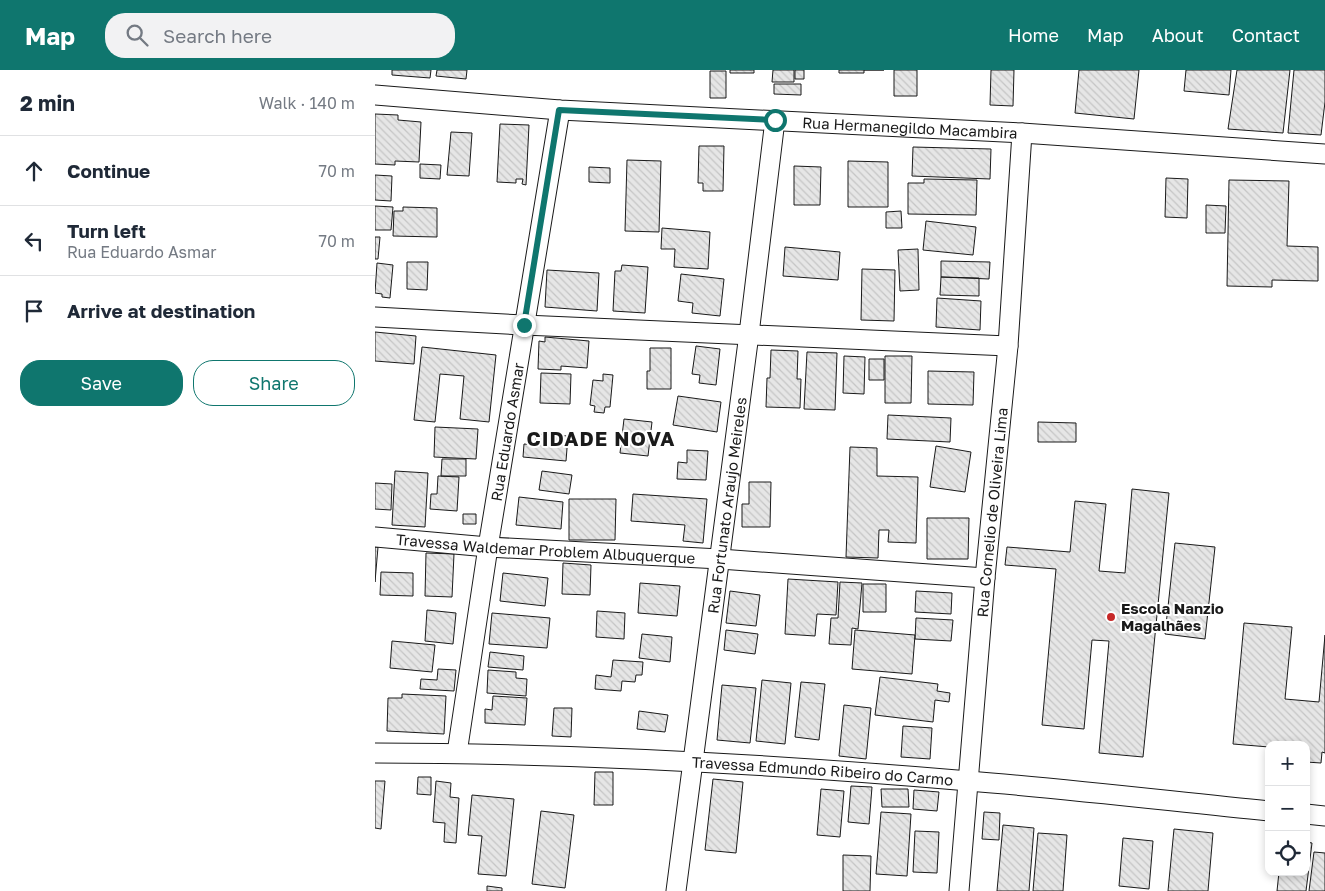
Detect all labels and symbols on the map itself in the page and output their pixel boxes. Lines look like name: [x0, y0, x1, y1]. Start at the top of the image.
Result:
route start: [764, 109, 787, 132]
street label: Rua Hermanegildo Macambira: [802, 113, 1018, 142]
route end: [513, 314, 536, 337]
street label: Rua Eduardo Asmar: [487, 361, 527, 503]
street label: Rua Fortunato Araujo Meireles: [703, 396, 750, 615]
street label: Rua Cornelio de Oliveira Lima: [973, 407, 1011, 618]
district label: CIDADE NOVA: [526, 426, 676, 450]
street label: Travessa Waldemar Problem Albuquerque: [395, 530, 696, 567]
place label: Escola Nanzio Magalhães: [1121, 599, 1224, 634]
marker: Escola Nanzio Magalhães: [1105, 611, 1117, 623]
street label: Travessa Edmundo Ribeiro do Carmo: [691, 753, 954, 789]

